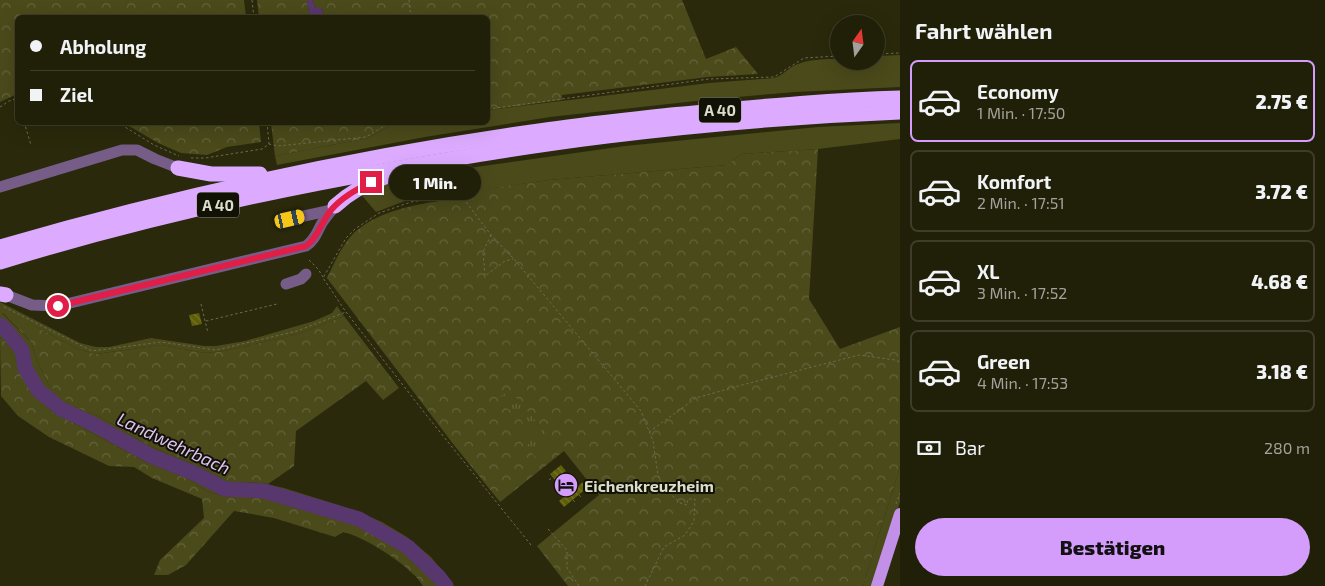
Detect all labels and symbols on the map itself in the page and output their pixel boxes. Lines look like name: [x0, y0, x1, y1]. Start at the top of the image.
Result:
north arrow: [830, 15, 885, 70]
road number: A 40: [699, 98, 741, 122]
callout: 1 Min.: [388, 164, 481, 200]
route end: [360, 171, 382, 193]
road number: A 40: [197, 192, 239, 218]
car: [273, 208, 306, 230]
route start: [47, 295, 69, 317]
water label: Landwehrbach: [114, 407, 234, 479]
hotel icon: Eichenkreuzheim: [553, 472, 579, 498]
place label: Eichenkreuzheim: [584, 476, 714, 495]

